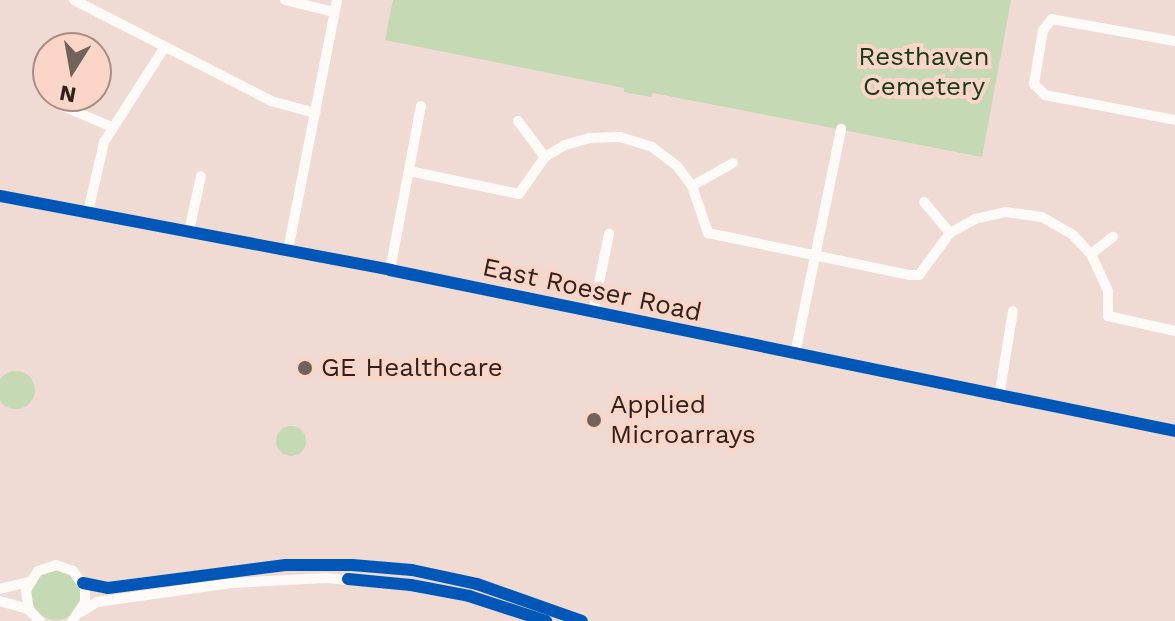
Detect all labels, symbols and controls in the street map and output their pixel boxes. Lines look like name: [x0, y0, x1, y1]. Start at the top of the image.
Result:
north arrow: [32, 32, 112, 112]
park label: Resthaven Cemetery: [858, 41, 990, 102]
text: N: [57, 80, 78, 108]
street label: East Roeser Road: [479, 251, 705, 329]
place label: GE Healthcare: [321, 352, 503, 384]
marker: GE Healthcare: [296, 359, 314, 377]
place label: Applied Microarrays: [610, 389, 756, 450]
marker: Applied Microarrays: [585, 411, 603, 429]

